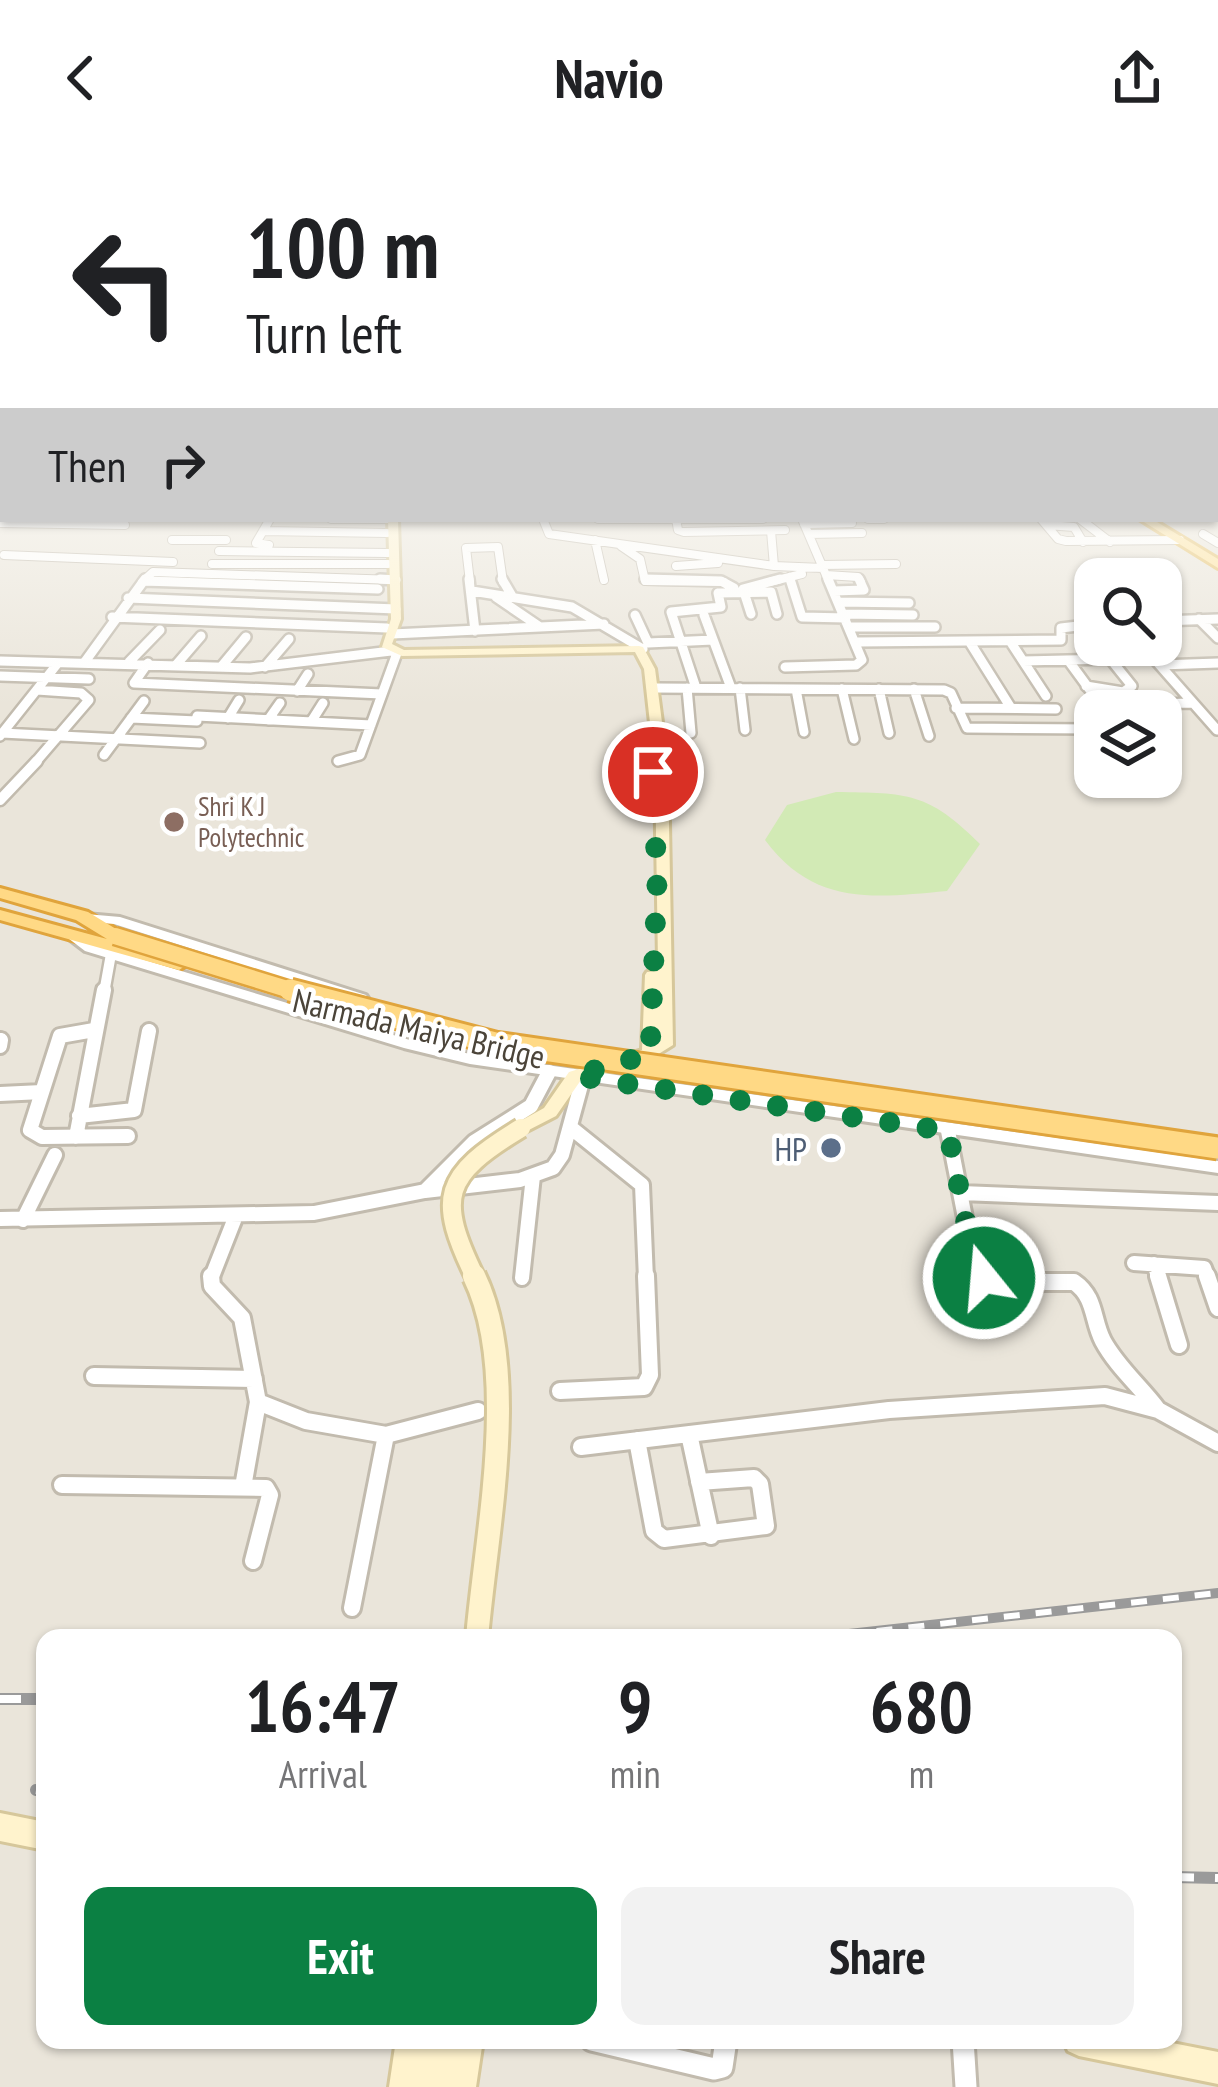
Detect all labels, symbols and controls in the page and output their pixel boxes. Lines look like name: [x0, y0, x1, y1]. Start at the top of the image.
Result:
text: Navio: [554, 43, 664, 113]
icon: back: [48, 45, 114, 111]
icon: share: [1104, 45, 1170, 111]
text: 100 m: [246, 192, 439, 301]
icon: left: [48, 204, 204, 360]
text: Turn left: [246, 298, 402, 368]
icon: right: [150, 432, 216, 498]
text: Then: [48, 436, 126, 494]
map controls: [1074, 558, 1182, 798]
button: search: [1074, 558, 1182, 666]
button: layers: [1074, 690, 1182, 798]
pin: [602, 721, 704, 823]
icon: arrive: [620, 739, 686, 805]
place label: Shri K J Polytechnic: [198, 789, 305, 854]
marker: Shri K J Polytechnic: [161, 809, 187, 835]
street label: Narmada Maiya Bridge: [289, 978, 549, 1078]
place label: HP: [774, 1127, 807, 1170]
marker: HP: [818, 1135, 844, 1161]
position arrow: [921, 1215, 1047, 1341]
text: 16:47: [245, 1659, 401, 1752]
text: 9: [618, 1659, 652, 1752]
text: 680: [870, 1659, 973, 1752]
text: Arrival: [279, 1748, 367, 1799]
text: min: [610, 1748, 661, 1799]
text: m: [909, 1748, 934, 1799]
button: Exit: [84, 1887, 597, 2025]
button: Share: [621, 1887, 1134, 2025]

